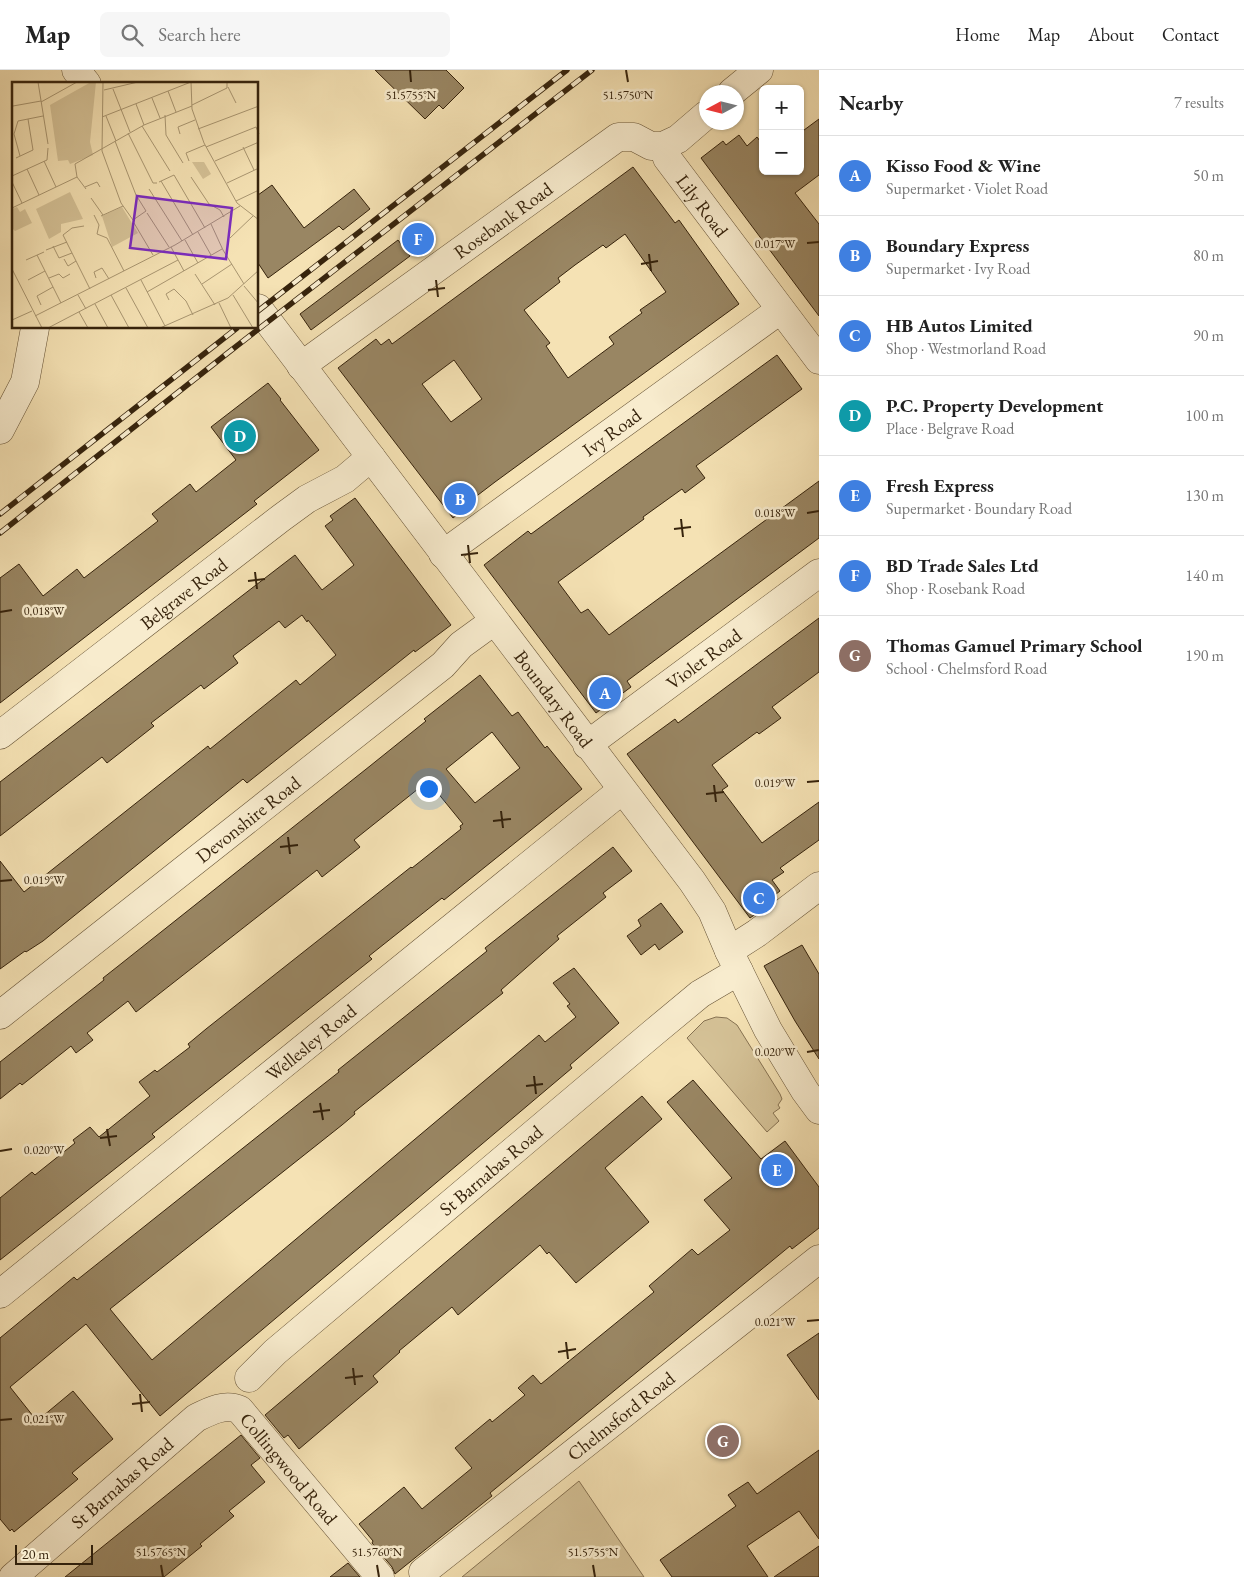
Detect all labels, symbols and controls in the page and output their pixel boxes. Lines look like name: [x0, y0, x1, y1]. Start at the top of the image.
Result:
search box: [100, 12, 450, 57]
text: Map: [25, 19, 70, 50]
icon: search: [118, 21, 146, 49]
text: Search here: [158, 22, 241, 47]
text: Home: [955, 23, 1000, 46]
text: Map: [1028, 23, 1060, 46]
text: About: [1088, 23, 1134, 46]
text: Contact: [1162, 23, 1219, 46]
inset map: [12, 82, 259, 329]
north arrow: [699, 85, 744, 130]
map controls: [759, 85, 804, 175]
button: +: [759, 85, 804, 130]
text: 51.5755°N: [386, 87, 437, 103]
text: 51.5750°N: [603, 87, 654, 103]
text: Nearby: [839, 89, 903, 116]
text: 7 results: [1174, 92, 1224, 113]
button: −: [759, 130, 804, 175]
text: Kisso Food & Wine: [886, 153, 1041, 178]
text: A: [849, 165, 861, 186]
text: 50 m: [1193, 165, 1224, 186]
street label: Lily Road: [671, 169, 735, 242]
street label: Rosebank Road: [448, 176, 558, 264]
text: Supermarket · Violet Road: [886, 178, 1048, 199]
pin: F: [402, 220, 434, 258]
text: Boundary Express: [886, 233, 1029, 258]
text: 0.017°W: [755, 236, 796, 252]
text: B: [850, 245, 860, 266]
text: 80 m: [1193, 245, 1224, 266]
text: Supermarket · Ivy Road: [886, 258, 1030, 279]
text: HB Autos Limited: [886, 313, 1033, 338]
text: C: [849, 325, 861, 346]
text: 90 m: [1193, 325, 1224, 346]
text: Shop · Westmorland Road: [886, 338, 1046, 359]
text: P.C. Property Development: [886, 393, 1103, 418]
street label: Ivy Road: [577, 402, 646, 462]
text: D: [849, 405, 861, 426]
text: 100 m: [1185, 405, 1224, 426]
pin: D: [224, 417, 256, 455]
text: Place · Belgrave Road: [886, 418, 1014, 439]
text: Fresh Express: [886, 473, 994, 498]
pin: B: [444, 480, 476, 518]
text: E: [850, 485, 860, 506]
text: 130 m: [1185, 485, 1224, 506]
text: Supermarket · Boundary Road: [886, 498, 1072, 519]
text: 0.018°W: [755, 505, 796, 521]
street label: Belgrave Road: [135, 551, 233, 635]
text: BD Trade Sales Ltd: [886, 553, 1039, 578]
text: F: [851, 565, 859, 586]
text: 140 m: [1185, 565, 1224, 586]
text: Shop · Rosebank Road: [886, 578, 1025, 599]
text: 0.018°W: [24, 603, 65, 619]
street label: Violet Road: [661, 622, 746, 695]
text: Thomas Gamuel Primary School: [886, 633, 1142, 658]
street label: Boundary Road: [509, 645, 599, 753]
text: G: [849, 645, 861, 666]
text: 190 m: [1185, 645, 1224, 666]
text: School · Chelmsford Road: [886, 658, 1047, 679]
pin: A: [589, 674, 621, 712]
street label: Devonshire Road: [190, 770, 306, 868]
text: 0.019°W: [755, 775, 796, 791]
your location: [416, 776, 442, 802]
text: 0.019°W: [24, 872, 65, 888]
pin: C: [743, 879, 775, 917]
street label: Wellesley Road: [260, 998, 362, 1086]
text: 0.020°W: [755, 1044, 796, 1060]
street label: St Barnabas Road: [434, 1119, 548, 1221]
text: 0.020°W: [24, 1142, 65, 1158]
pin: E: [761, 1151, 793, 1189]
text: 0.021°W: [755, 1314, 796, 1330]
street label: Chelmsford Road: [562, 1365, 680, 1466]
street label: Collingwood Road: [235, 1407, 343, 1530]
text: 0.021°W: [24, 1411, 65, 1427]
pin: G: [707, 1422, 739, 1460]
street label: St Barnabas Road: [65, 1431, 179, 1534]
scale bar: [15, 1542, 92, 1565]
text: 51.5765°N: [136, 1544, 187, 1560]
text: 51.5760°N: [352, 1544, 403, 1560]
text: 51.5755°N: [568, 1544, 619, 1560]
text: 20 m: [22, 1545, 49, 1563]

